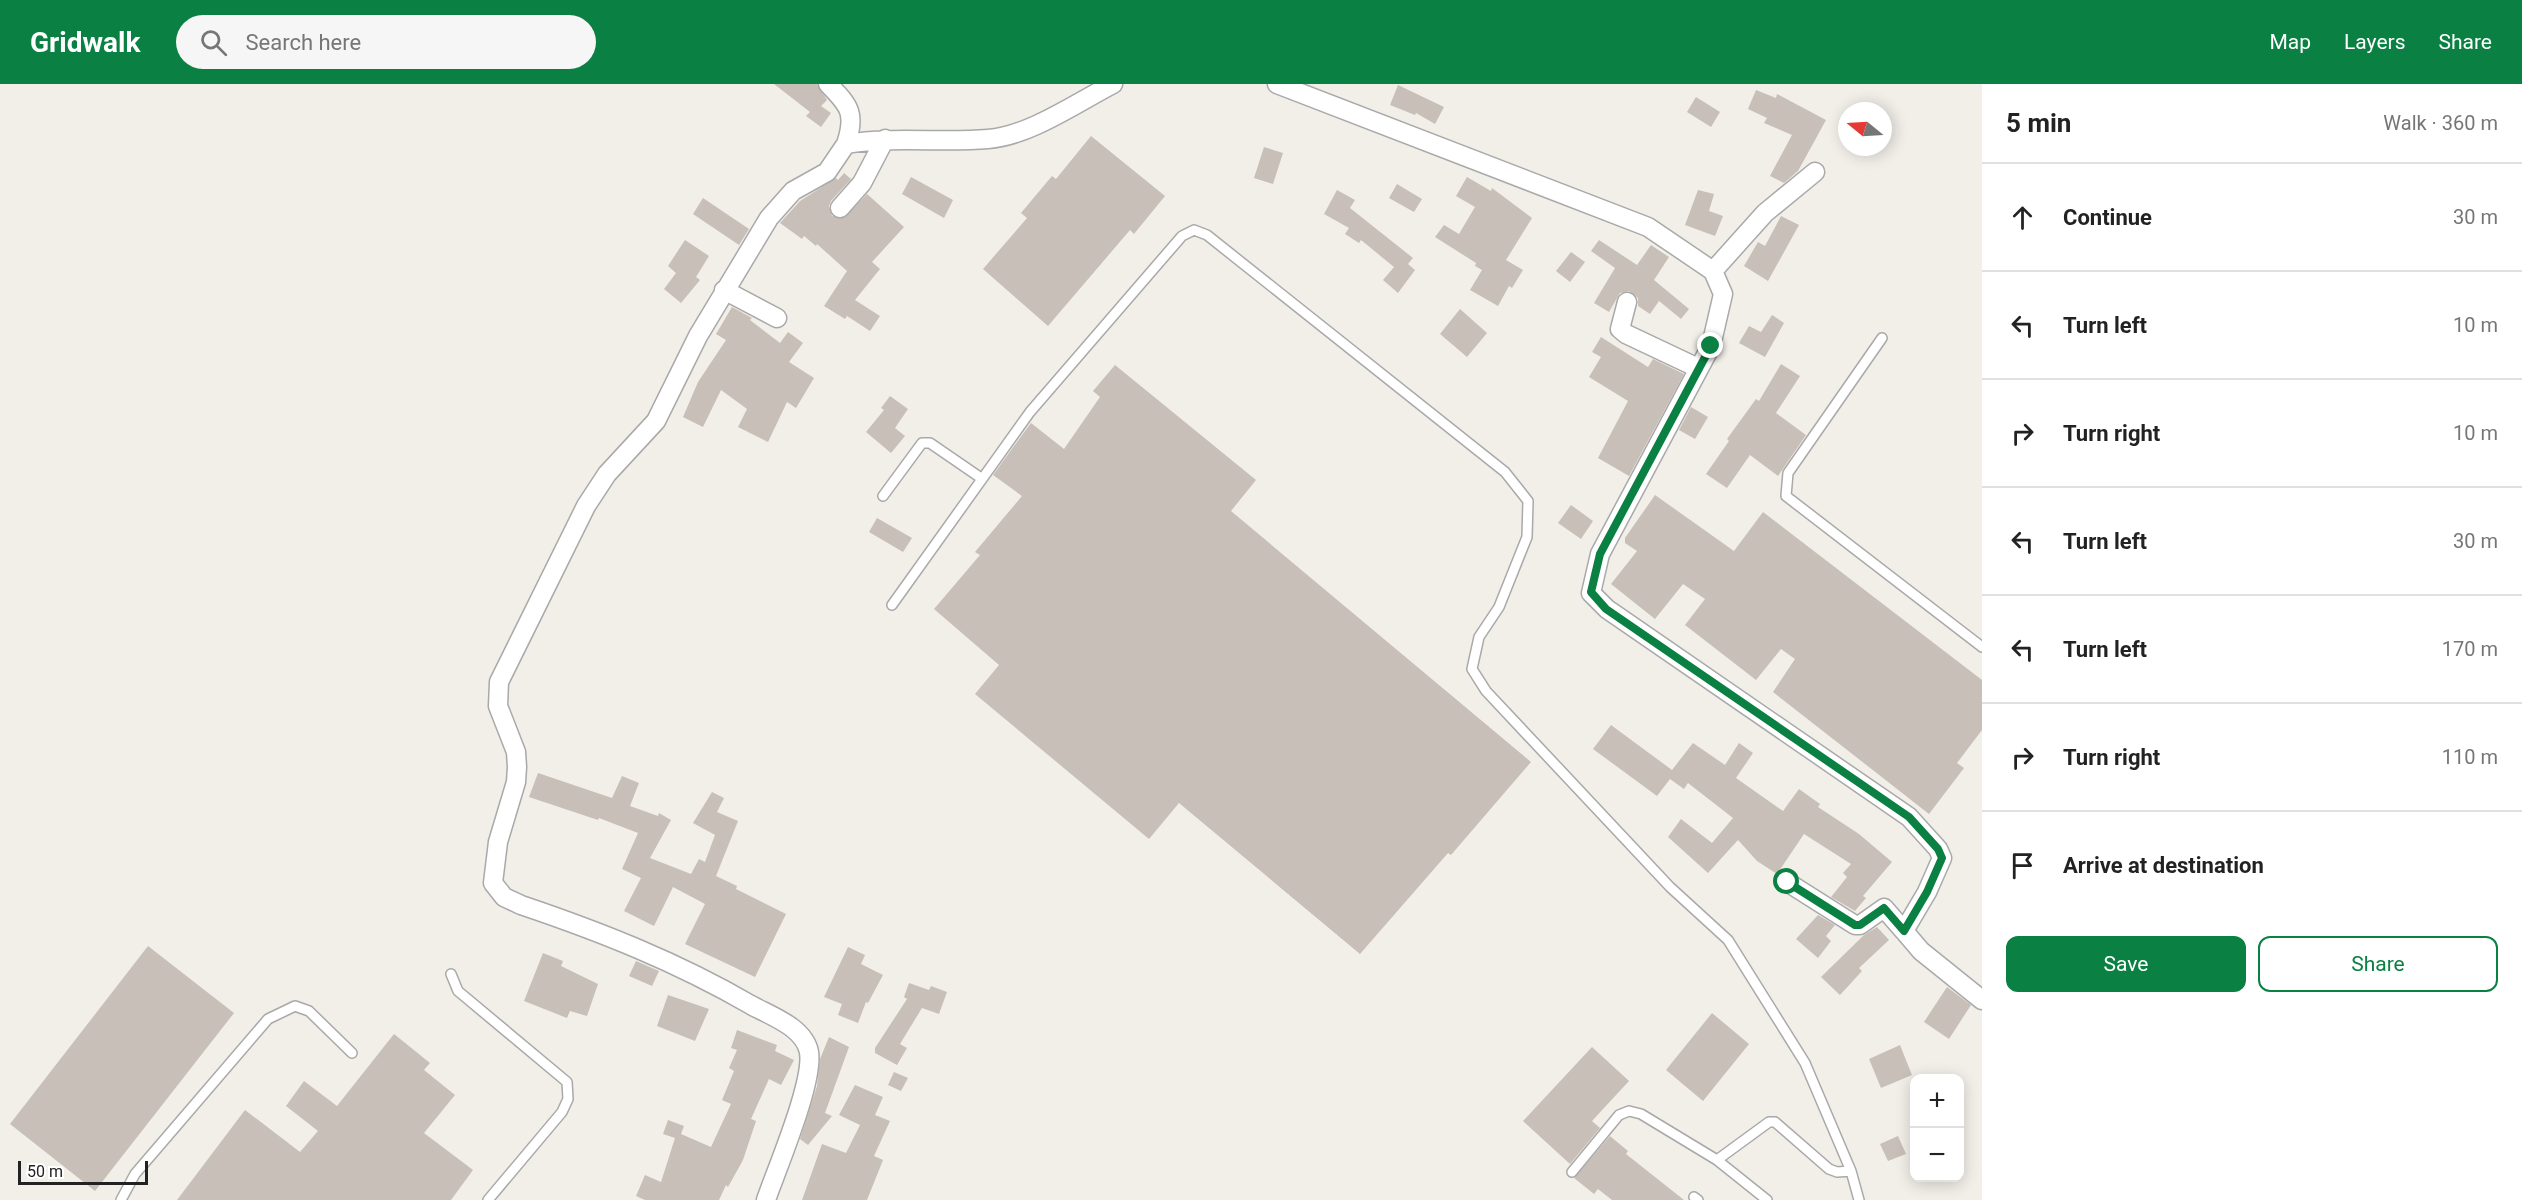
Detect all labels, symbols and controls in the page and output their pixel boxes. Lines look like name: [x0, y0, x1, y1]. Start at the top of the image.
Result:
search box: [176, 15, 596, 69]
text: Gridwalk: [30, 26, 140, 59]
icon: search: [197, 26, 230, 59]
text: Search here: [245, 30, 361, 55]
text: Map: [2269, 30, 2311, 54]
text: Layers: [2344, 30, 2405, 54]
text: Share: [2438, 30, 2492, 54]
north arrow: [1838, 102, 1892, 156]
text: 5 min: [2006, 108, 2071, 138]
text: Walk · 360 m: [2383, 111, 2498, 135]
icon: ahead: [2006, 201, 2039, 234]
text: Continue: [2063, 205, 2152, 230]
text: 30 m: [2453, 205, 2498, 229]
icon: left: [2006, 309, 2039, 342]
text: Turn left: [2063, 313, 2147, 338]
text: 10 m: [2453, 313, 2498, 337]
route end: [1697, 332, 1723, 358]
icon: right: [2006, 417, 2039, 450]
text: Turn right: [2063, 421, 2160, 446]
text: 10 m: [2453, 421, 2498, 445]
icon: left: [2006, 525, 2039, 558]
text: Turn left: [2063, 529, 2147, 554]
text: 30 m: [2453, 529, 2498, 553]
icon: left: [2006, 633, 2039, 666]
text: Turn left: [2063, 637, 2147, 662]
text: 170 m: [2442, 637, 2498, 661]
icon: right: [2006, 741, 2039, 774]
text: Turn right: [2063, 745, 2160, 770]
text: 110 m: [2442, 745, 2498, 769]
icon: arrive: [2006, 849, 2039, 882]
text: Arrive at destination: [2063, 853, 2264, 878]
route start: [1773, 868, 1799, 894]
button: Save: [2006, 936, 2246, 992]
button: Share: [2258, 936, 2498, 992]
map controls: [1910, 1074, 1964, 1182]
button: +: [1910, 1074, 1964, 1128]
button: −: [1910, 1128, 1964, 1182]
scale bar: [18, 1158, 148, 1186]
text: 50 m: [27, 1162, 63, 1181]

